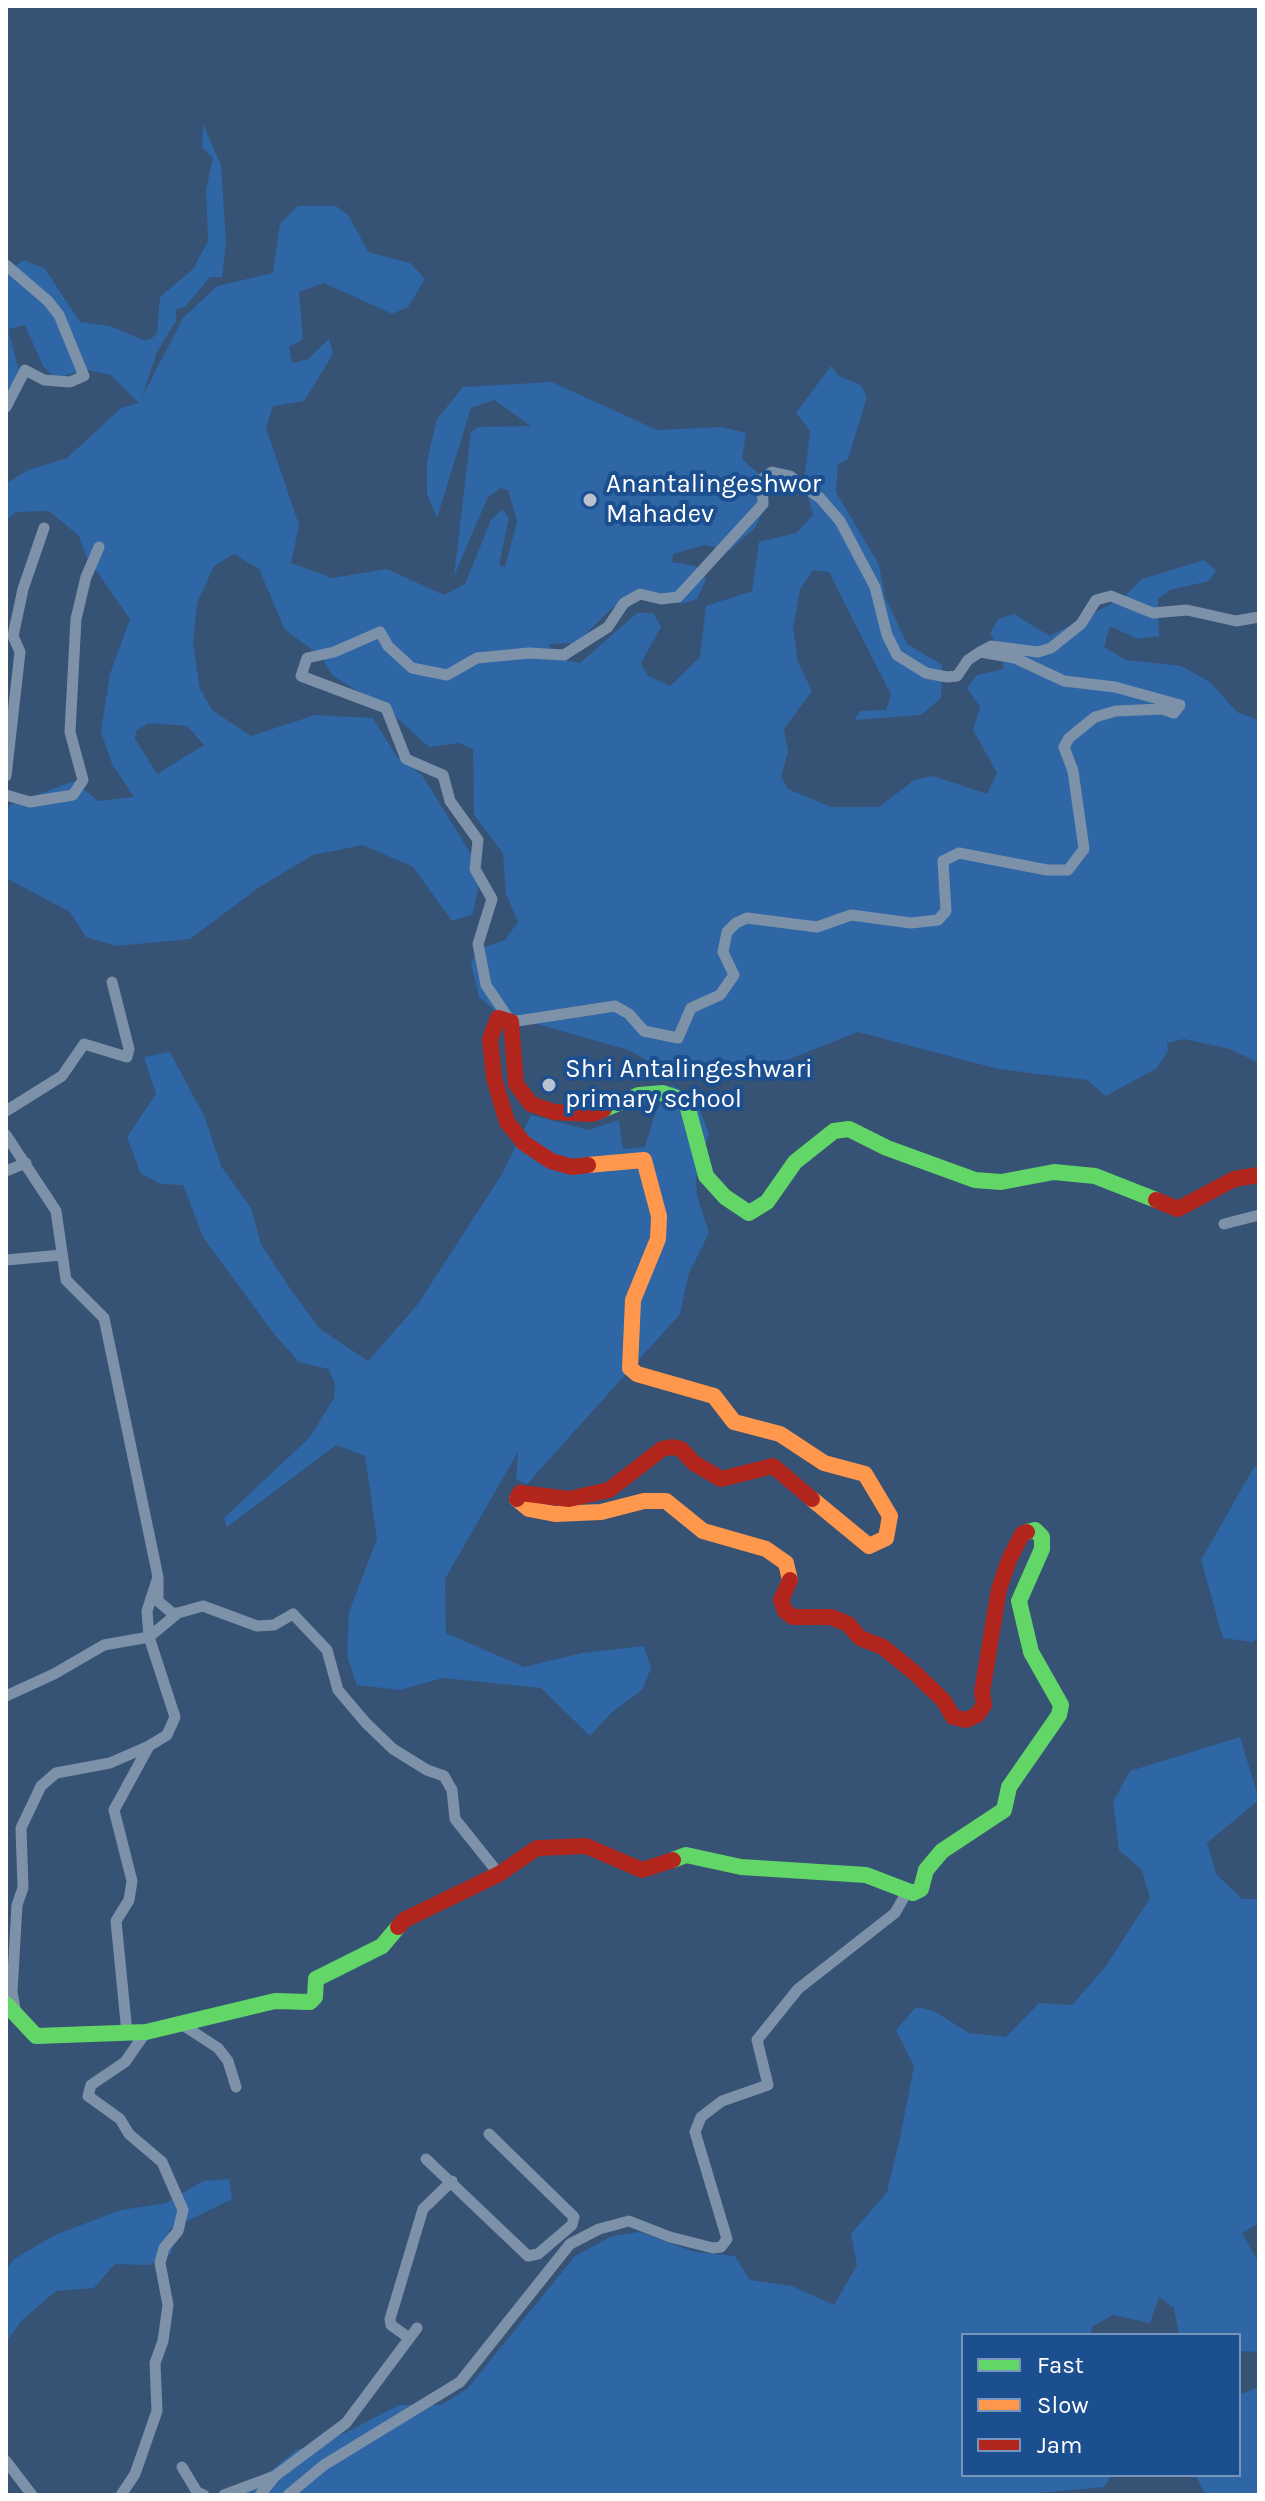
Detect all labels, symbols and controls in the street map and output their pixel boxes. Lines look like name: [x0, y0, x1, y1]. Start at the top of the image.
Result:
place label: Anantalingeshwor Mahadev: [606, 469, 821, 530]
marker: Anantalingeshwor Mahadev: [581, 491, 599, 509]
place label: Shri Antalingeshwari primary school: [565, 1054, 813, 1116]
marker: Shri Antalingeshwari primary school: [540, 1076, 558, 1094]
legend: [961, 2333, 1241, 2477]
text: Fast: [1037, 2351, 1084, 2379]
text: Slow: [1037, 2391, 1089, 2419]
text: Jam: [1037, 2431, 1082, 2459]

